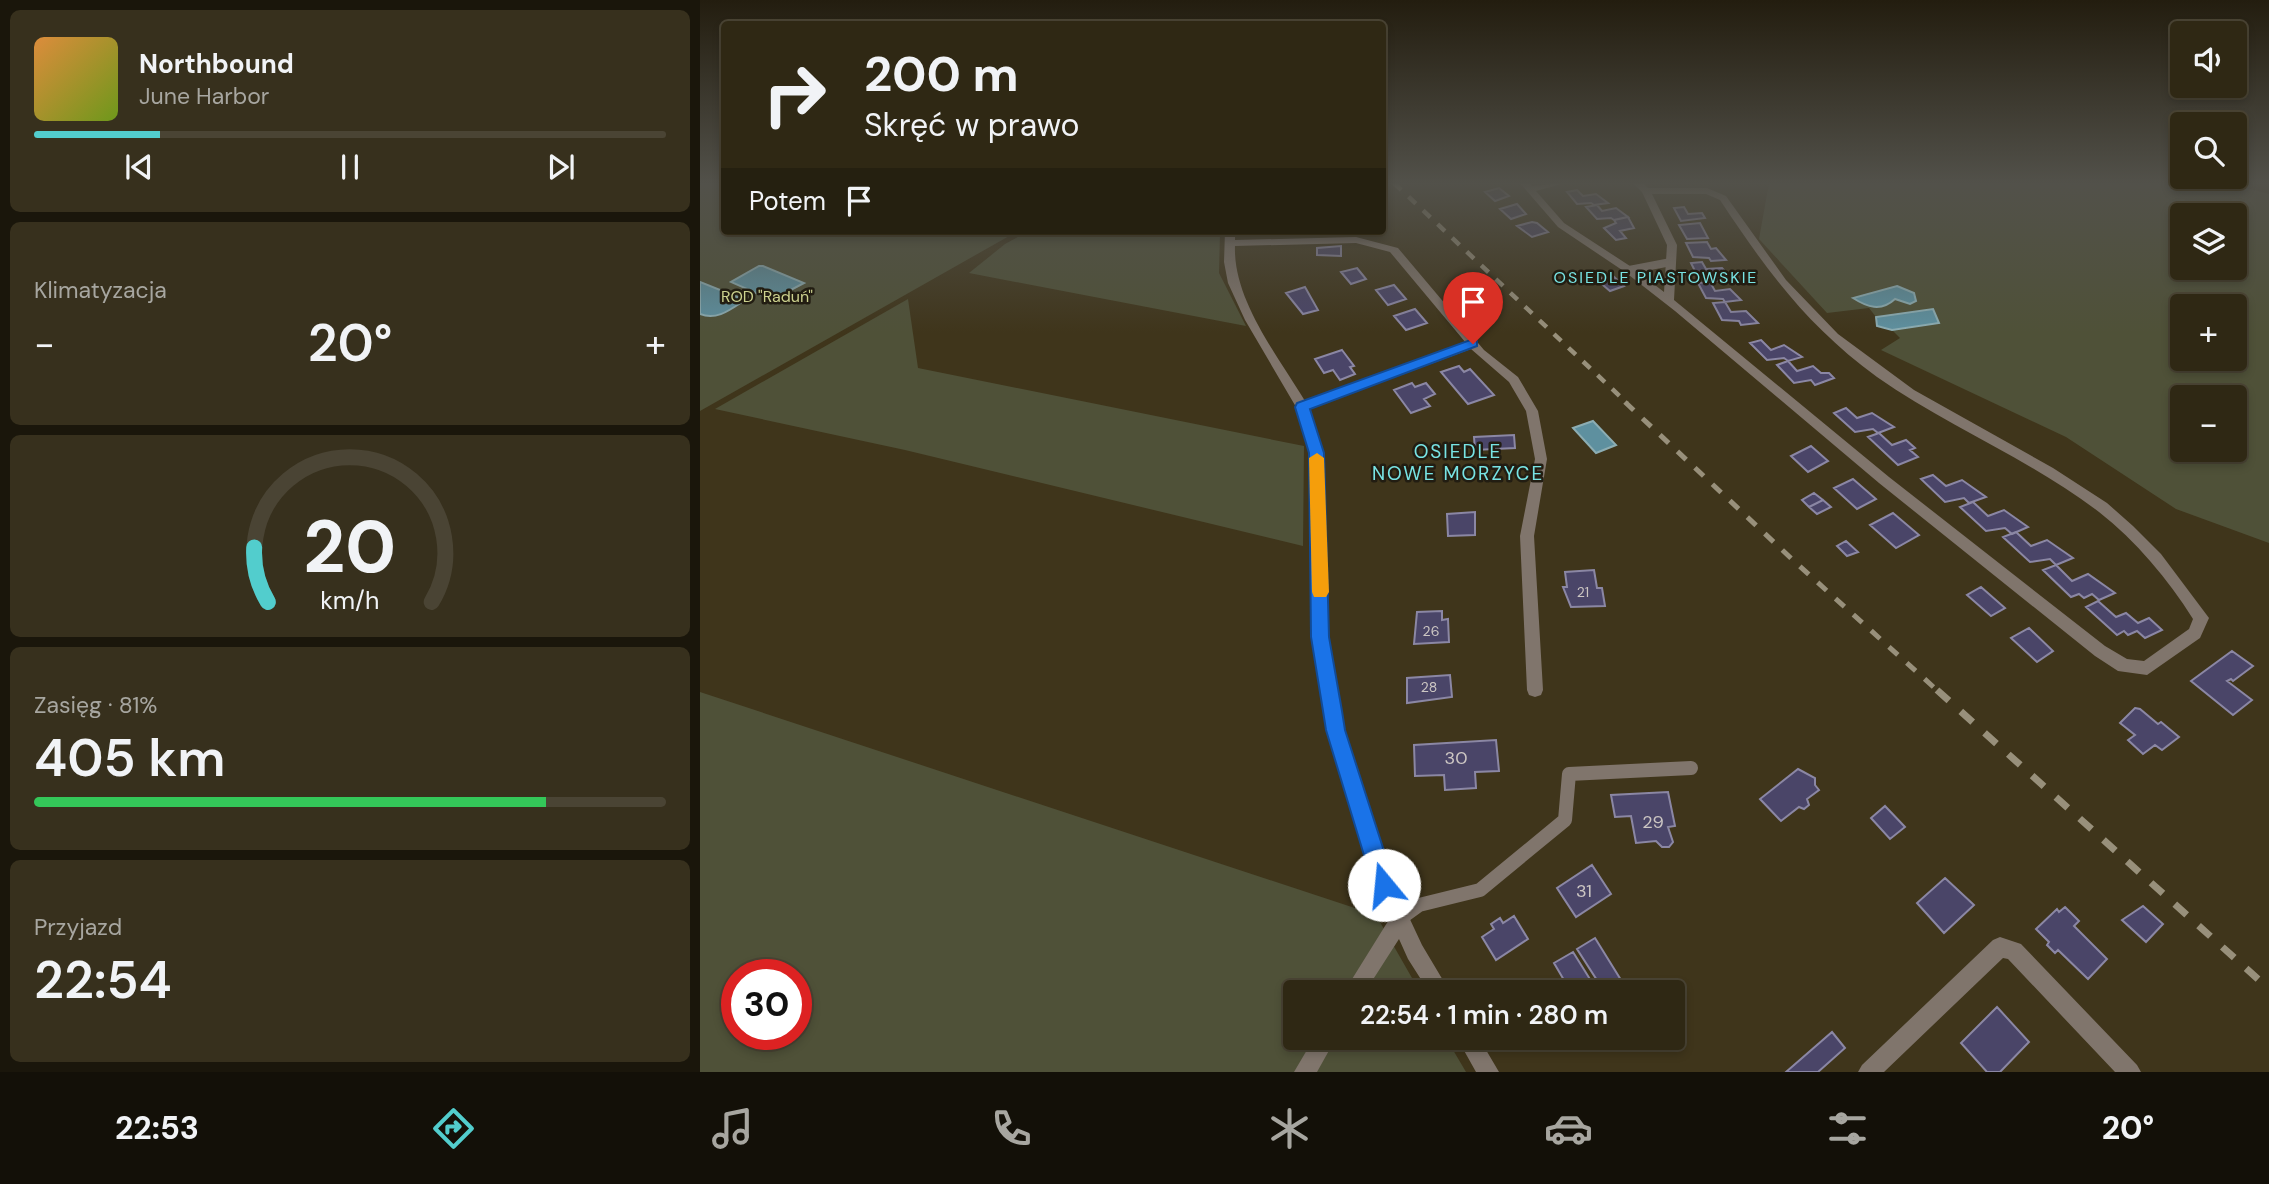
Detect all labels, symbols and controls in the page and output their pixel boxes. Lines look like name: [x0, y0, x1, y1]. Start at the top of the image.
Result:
map controls: [2170, 21, 2247, 462]
button: sound: [2170, 21, 2247, 98]
text: 200 m: [864, 42, 1019, 106]
text: Northbound: [139, 47, 294, 81]
icon: right: [749, 49, 840, 140]
text: June Harbor: [139, 81, 269, 111]
text: Skręć w prawo: [864, 104, 1080, 146]
button: search: [2170, 112, 2247, 189]
icon: previous: [120, 148, 158, 186]
icon: pause: [331, 148, 369, 186]
icon: next: [542, 148, 580, 186]
icon: arrive: [840, 182, 878, 220]
text: Potem: [749, 184, 826, 218]
button: layers: [2170, 203, 2247, 280]
district label: OSIEDLE PIASTOWSKIE: [1554, 267, 1758, 288]
pin: [1443, 272, 1503, 344]
text: Klimatyzacja: [34, 275, 167, 305]
icon: arrive: [1454, 283, 1492, 321]
park label: ROD "Raduń": [721, 286, 813, 307]
button: +: [2170, 294, 2247, 371]
text: 20°: [308, 309, 392, 377]
text: −: [34, 319, 55, 369]
text: +: [645, 319, 666, 369]
button: −: [2170, 385, 2247, 462]
district label: OSIEDLE NOWE MORZYCE: [1372, 439, 1544, 486]
text: 20: [304, 500, 396, 595]
house number: 21: [1577, 583, 1589, 601]
text: km/h: [320, 584, 380, 617]
house number: 26: [1423, 622, 1439, 640]
house number: 28: [1421, 678, 1437, 696]
text: Zasięg · 81%: [34, 690, 157, 720]
text: 405 km: [34, 724, 225, 792]
house number: 30: [1445, 746, 1467, 770]
house number: 29: [1642, 810, 1664, 834]
position arrow: [1347, 848, 1421, 922]
house number: 31: [1576, 879, 1592, 903]
text: Przyjazd: [34, 912, 122, 942]
text: 22:54: [34, 946, 172, 1014]
speed limit sign: 30: [721, 959, 812, 1050]
text: 22:54 · 1 min · 280 m: [1360, 998, 1608, 1032]
icon: directions: [429, 1104, 478, 1153]
icon: music: [708, 1104, 757, 1153]
icon: phone: [987, 1104, 1036, 1153]
icon: climate: [1265, 1104, 1314, 1153]
icon: car: [1544, 1104, 1593, 1153]
icon: filters: [1823, 1104, 1872, 1153]
text: 22:53: [115, 1107, 199, 1149]
text: 20°: [2102, 1107, 2154, 1149]

